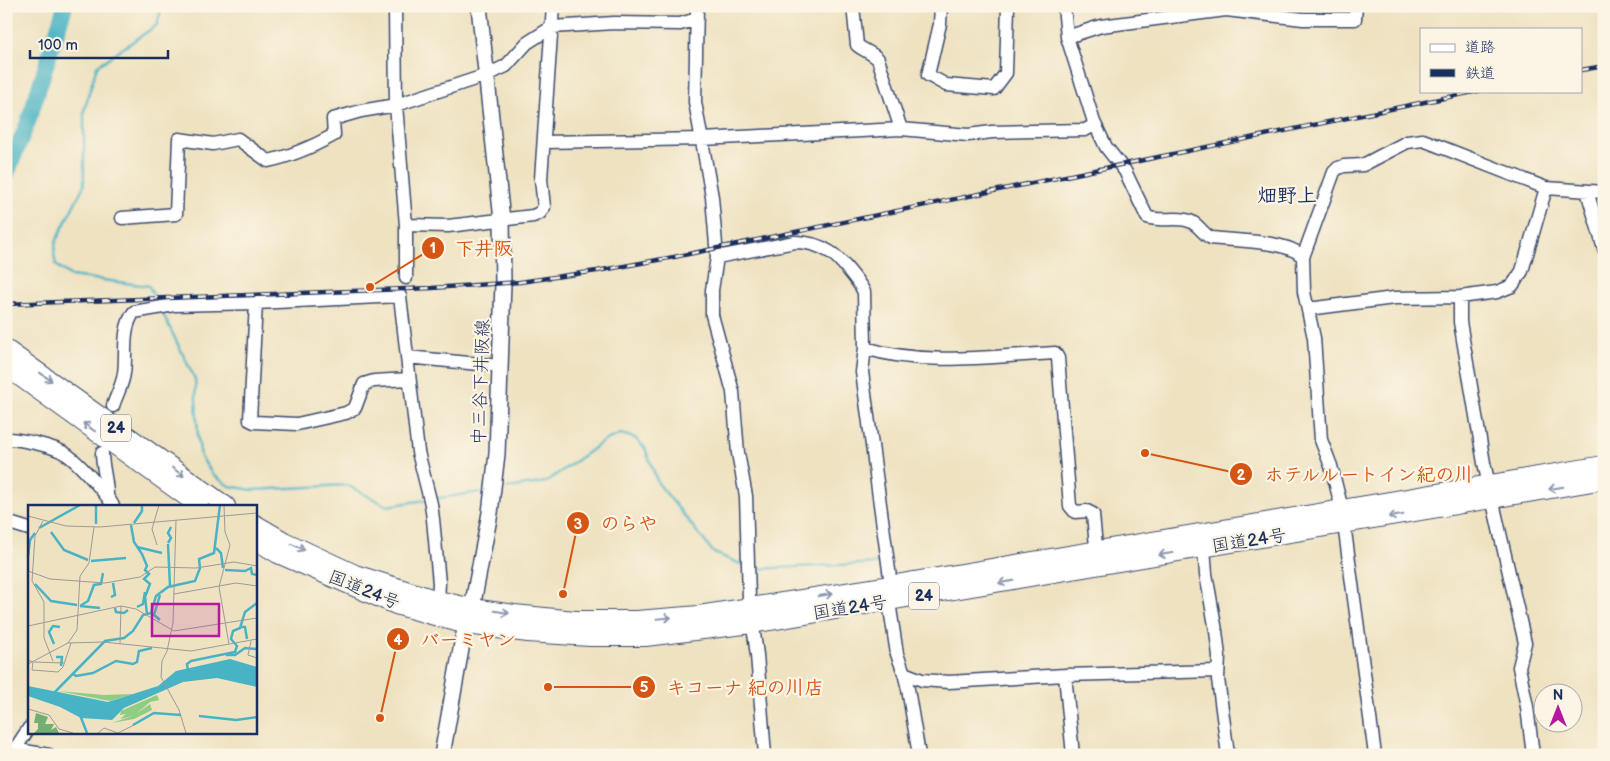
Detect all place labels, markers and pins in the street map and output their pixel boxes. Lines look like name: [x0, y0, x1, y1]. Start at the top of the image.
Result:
callout: 下井阪: [420, 231, 522, 265]
callout: ホテルルートイン紀の川: [1229, 457, 1483, 491]
callout: のらや: [565, 506, 667, 540]
callout: バーミヤン: [386, 622, 526, 656]
callout: キコーナ 紀の川店: [631, 670, 833, 704]

